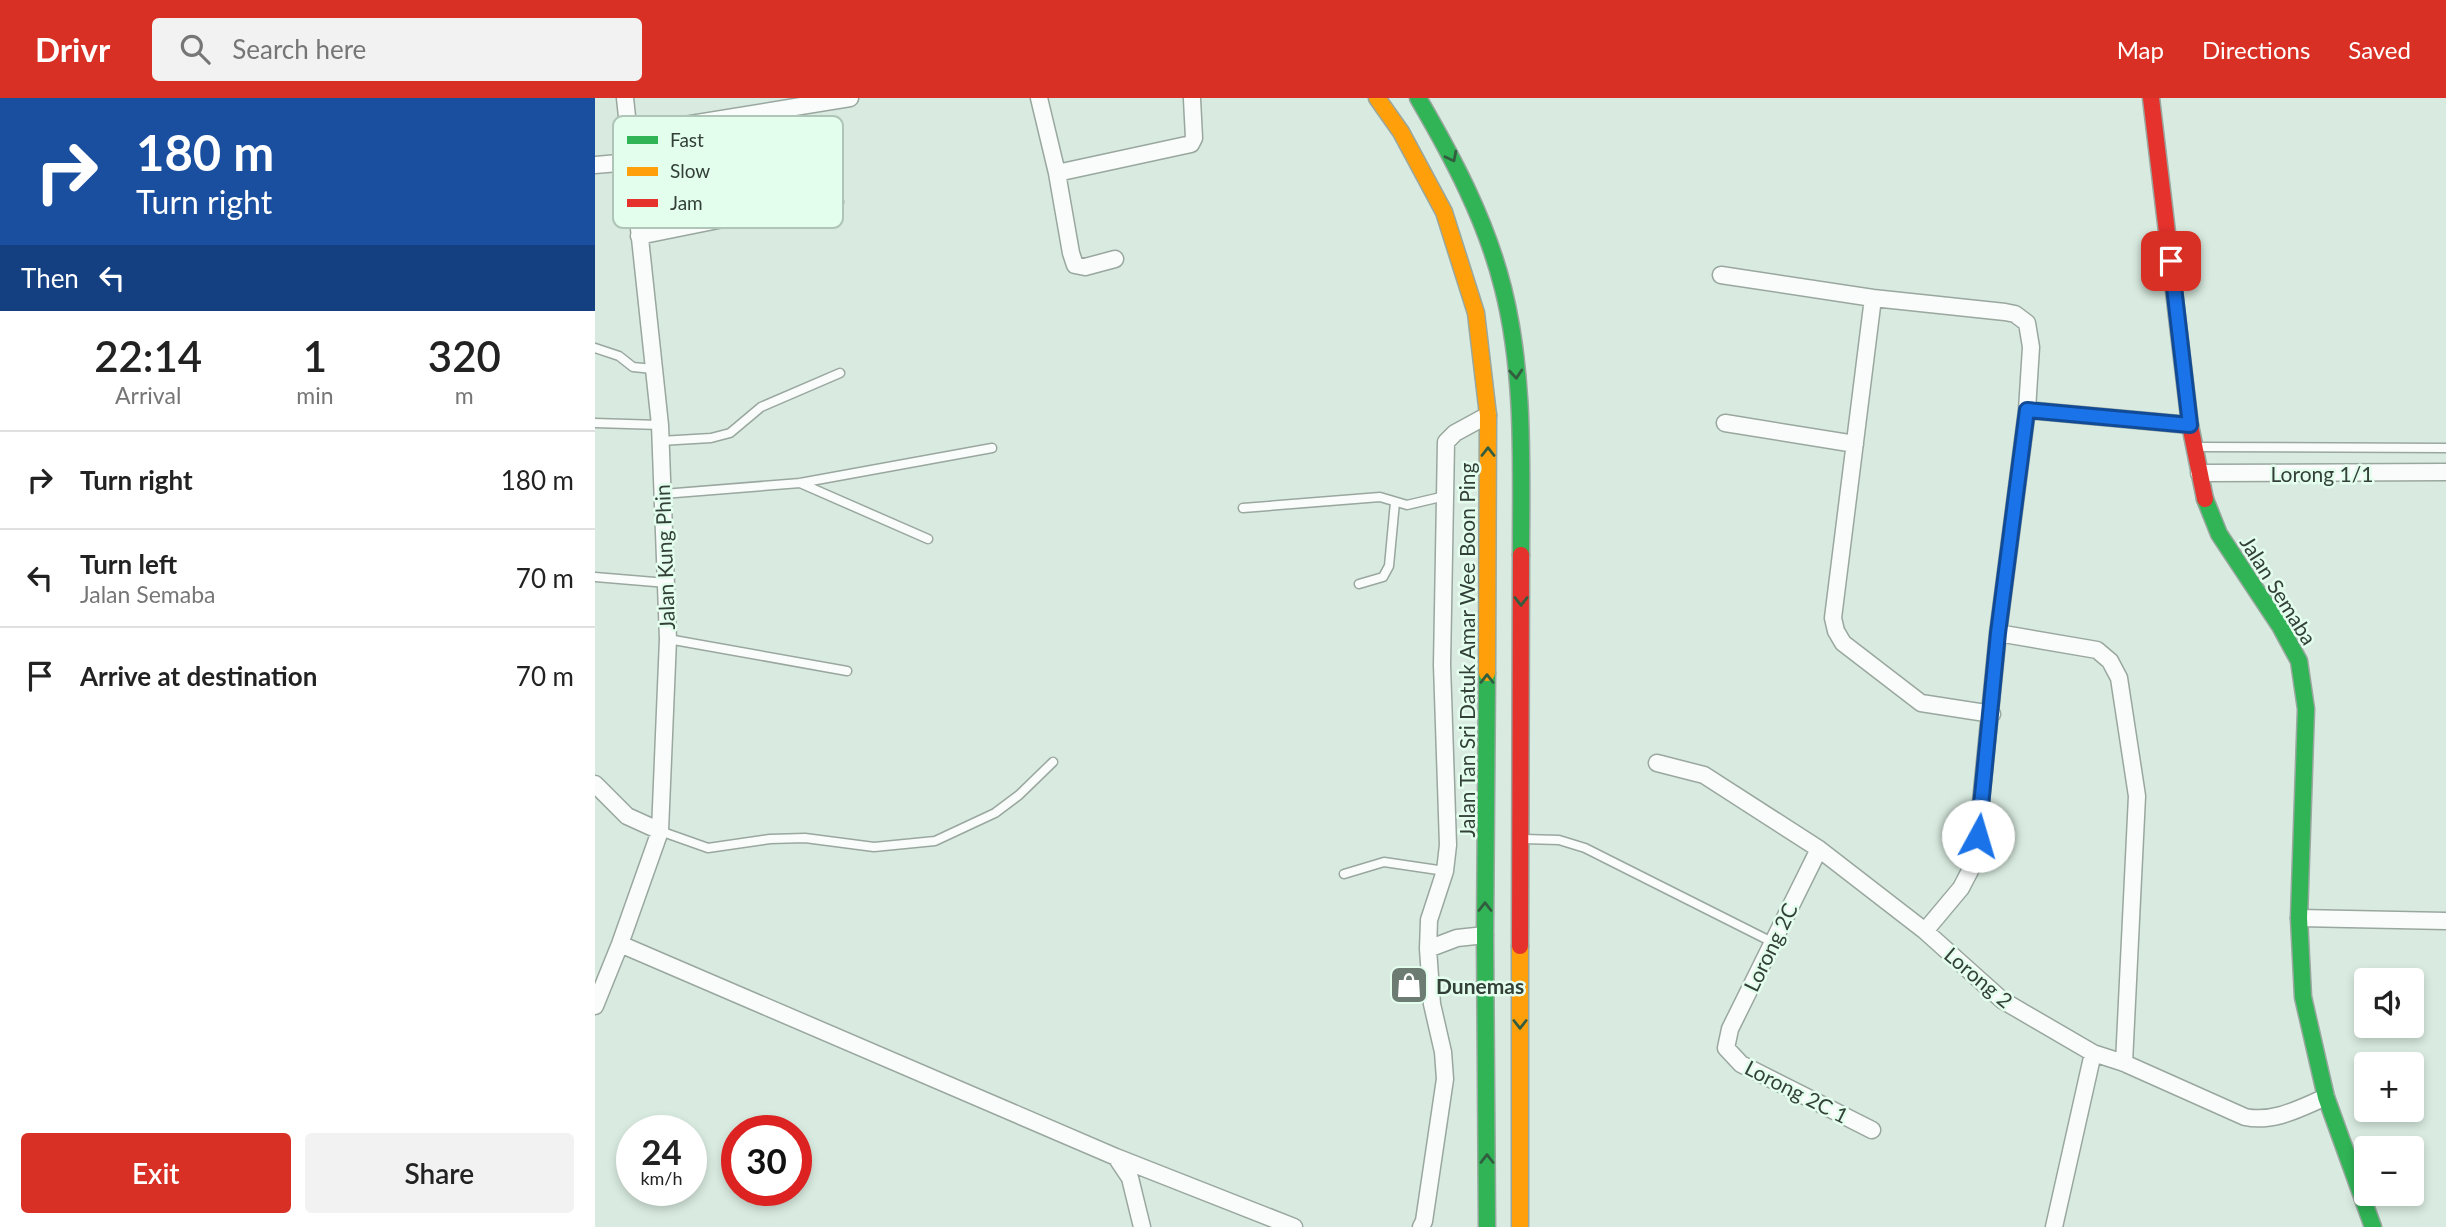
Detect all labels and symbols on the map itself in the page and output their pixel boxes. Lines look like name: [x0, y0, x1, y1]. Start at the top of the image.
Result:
legend: [613, 116, 843, 228]
text: Fast: [670, 128, 704, 151]
one-way arrow: [1444, 150, 1457, 162]
text: Slow: [670, 159, 710, 182]
text: Jam: [670, 191, 703, 214]
pin: [2141, 231, 2201, 291]
one-way arrow: [1508, 368, 1523, 379]
one-way arrow: [1480, 446, 1496, 457]
street label: Lorong 1/1: [2271, 461, 2373, 486]
street label: Jalan Tan Sri Datuk Amar Wee Boon Ping: [1454, 462, 1479, 837]
street label: Jalan Kung Phin: [649, 484, 679, 630]
street label: Jalan Semaba: [2236, 531, 2322, 649]
one-way arrow: [1513, 596, 1528, 607]
one-way arrow: [1479, 674, 1495, 684]
position arrow: [1941, 799, 2015, 873]
street label: Lorong 2C: [1738, 899, 1802, 995]
one-way arrow: [1477, 901, 1493, 912]
street label: Lorong 2: [1940, 941, 2018, 1013]
shop icon: Dunemas: [1388, 964, 1430, 1006]
place label: Dunemas: [1436, 973, 1524, 998]
one-way arrow: [1512, 1020, 1528, 1030]
street label: Lorong 2C 1: [1741, 1054, 1853, 1128]
speed limit sign: 30: [721, 1115, 812, 1206]
one-way arrow: [1479, 1153, 1495, 1164]

